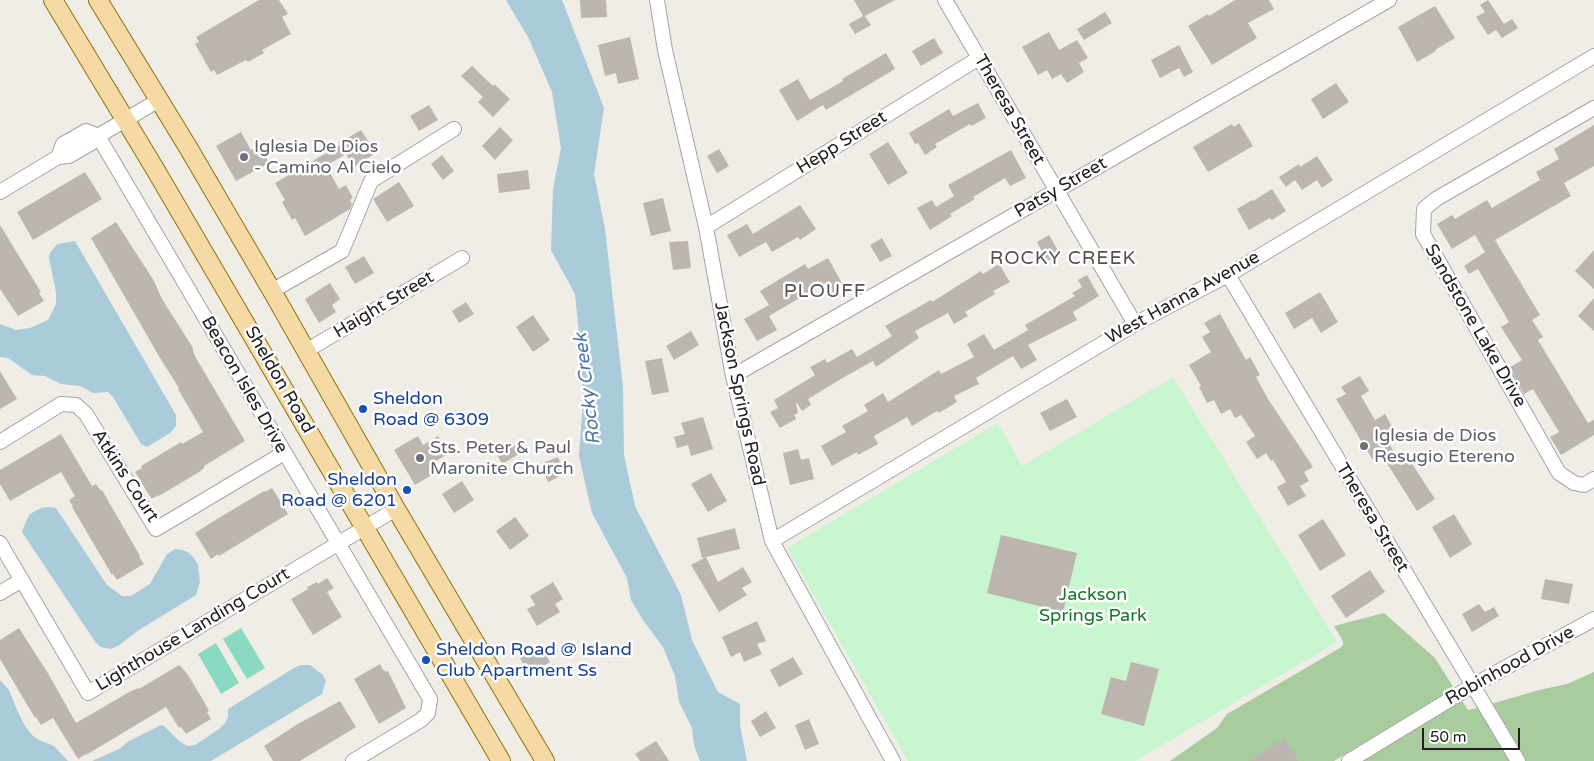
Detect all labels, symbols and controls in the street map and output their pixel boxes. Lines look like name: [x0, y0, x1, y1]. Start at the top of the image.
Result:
street label: Theresa Street: [969, 51, 1049, 169]
street label: Hepp Street: [793, 107, 891, 179]
place label: Iglesia De Dios - Camino Al Cielo: [254, 136, 401, 178]
marker: Iglesia De Dios - Camino Al Cielo: [238, 151, 250, 163]
street label: Patsy Street: [1011, 153, 1111, 223]
street label: Sandstone Lake Drive: [1419, 241, 1531, 411]
street label: West Hanna Avenue: [1102, 247, 1264, 349]
district label: ROCKY CREEK: [988, 248, 1138, 270]
street label: Haight Street: [330, 267, 438, 343]
district label: PLOUFF: [783, 281, 867, 303]
street label: Jackson Springs Road: [709, 300, 769, 488]
street label: Beacon Isles Drive: [196, 313, 292, 457]
street label: Sheldon Road: [240, 323, 318, 437]
water label: Rocky Creek: [570, 332, 606, 446]
place label: Sheldon Road @ 6309: [373, 388, 489, 430]
marker: Sheldon Road @ 6309: [357, 403, 369, 415]
place label: Iglesia de Dios Resugio Etereno: [1374, 425, 1515, 468]
street label: Atkins Court: [87, 426, 163, 526]
place label: Sts. Peter & Paul Maronite Church: [430, 437, 574, 479]
marker: Iglesia de Dios Resugio Etereno: [1358, 440, 1370, 452]
marker: Sts. Peter & Paul Maronite Church: [414, 452, 426, 464]
street label: Theresa Street: [1331, 459, 1413, 577]
place label: Sheldon Road @ 6201: [281, 469, 397, 512]
marker: Sheldon Road @ 6201: [401, 484, 413, 496]
street label: Lighthouse Landing Court: [92, 563, 294, 697]
park label: Jackson Springs Park: [1039, 584, 1147, 626]
street label: Robinhood Drive: [1442, 622, 1578, 710]
place label: Sheldon Road @ Island Club Apartment Ss: [436, 639, 632, 682]
marker: Sheldon Road @ Island Club Apartment Ss: [420, 654, 432, 666]
scale bar: [1424, 718, 1522, 750]
text: 50 m: [1430, 728, 1467, 746]

